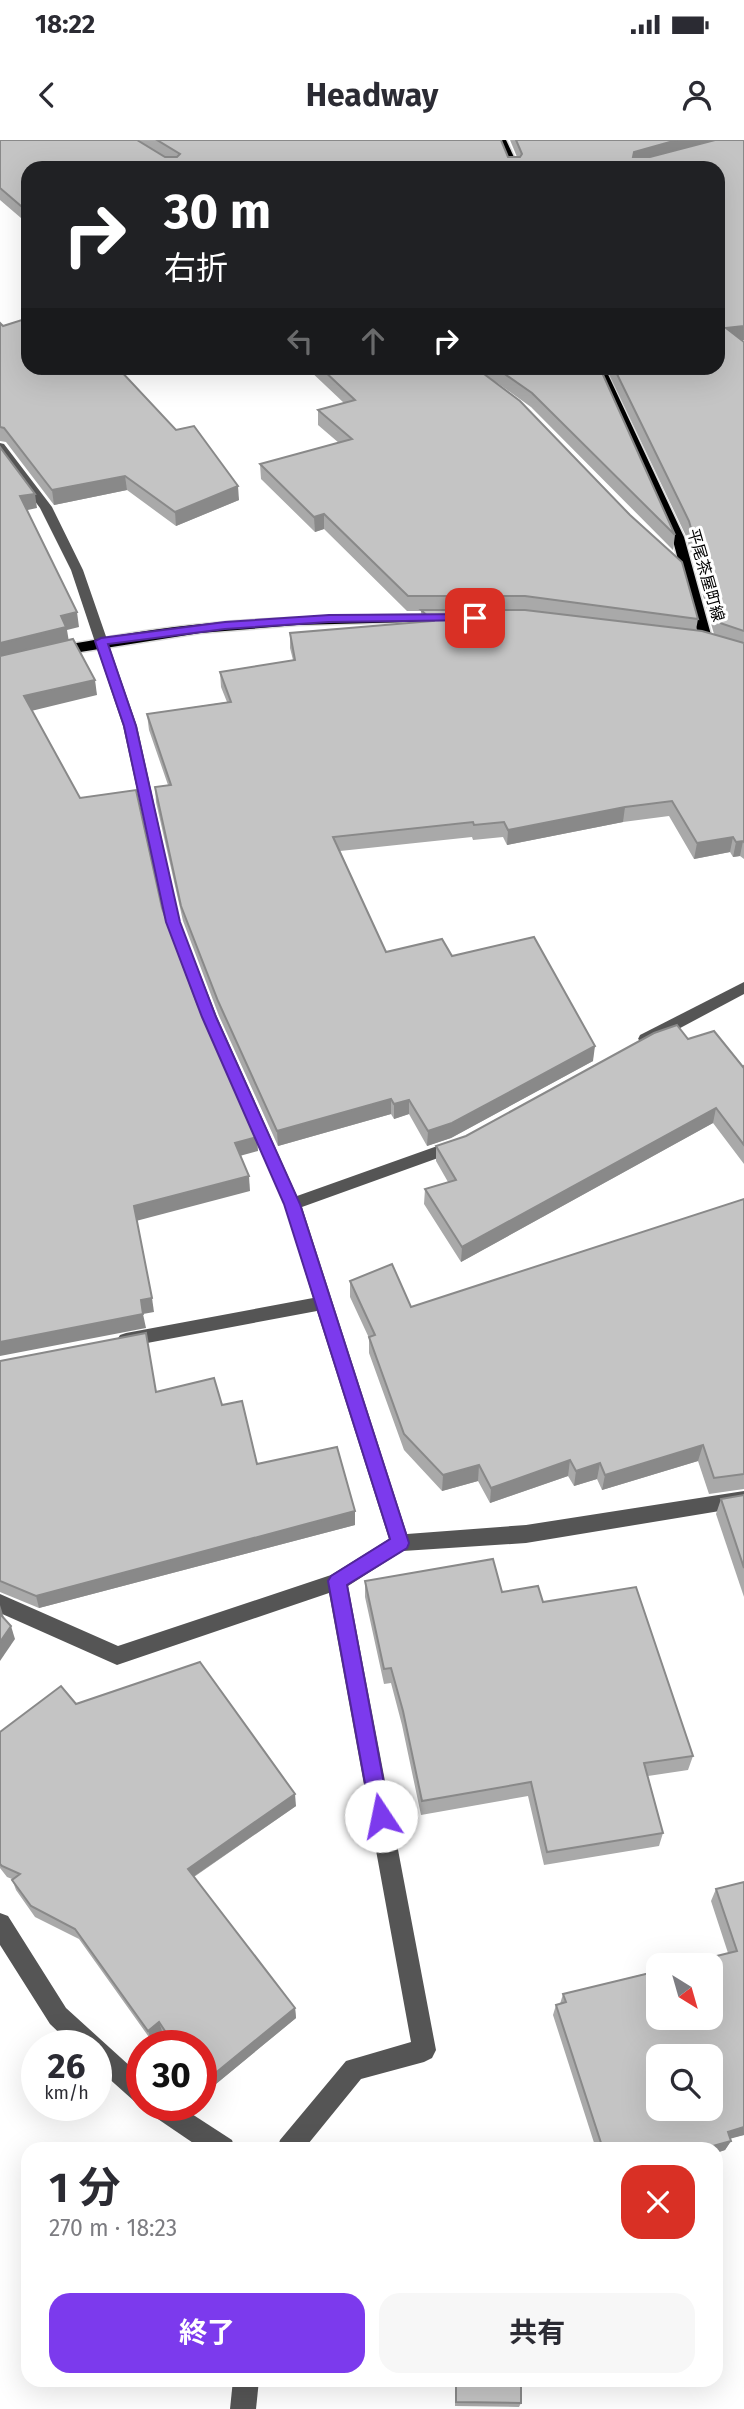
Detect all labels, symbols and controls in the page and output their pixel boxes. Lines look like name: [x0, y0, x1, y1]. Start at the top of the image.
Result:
text: 18:22: [35, 9, 95, 40]
icon: back: [28, 76, 66, 114]
text: Headway: [306, 76, 438, 114]
icon: person: [678, 76, 716, 114]
text: 30 m: [164, 182, 271, 241]
icon: right: [49, 189, 140, 280]
text: 右折: [164, 249, 228, 287]
icon: left: [281, 322, 319, 360]
icon: ahead: [354, 322, 392, 360]
icon: right: [427, 322, 465, 360]
street label: 平尾茶屋町線: [684, 526, 728, 624]
pin: [445, 588, 505, 648]
icon: arrive: [456, 599, 494, 637]
position arrow: [344, 1779, 418, 1853]
north arrow: [646, 1953, 723, 2030]
map controls: [646, 1953, 723, 2121]
speed limit sign: 30: [126, 2030, 217, 2121]
button: search: [646, 2044, 723, 2121]
text: 26: [48, 2045, 85, 2087]
text: km/h: [44, 2082, 89, 2104]
text: 1 分: [49, 2163, 120, 2213]
button: close: [621, 2165, 695, 2239]
text: 270 m · 18:23: [49, 2214, 177, 2242]
button: 終了: [49, 2293, 365, 2373]
button: 共有: [379, 2293, 695, 2373]

